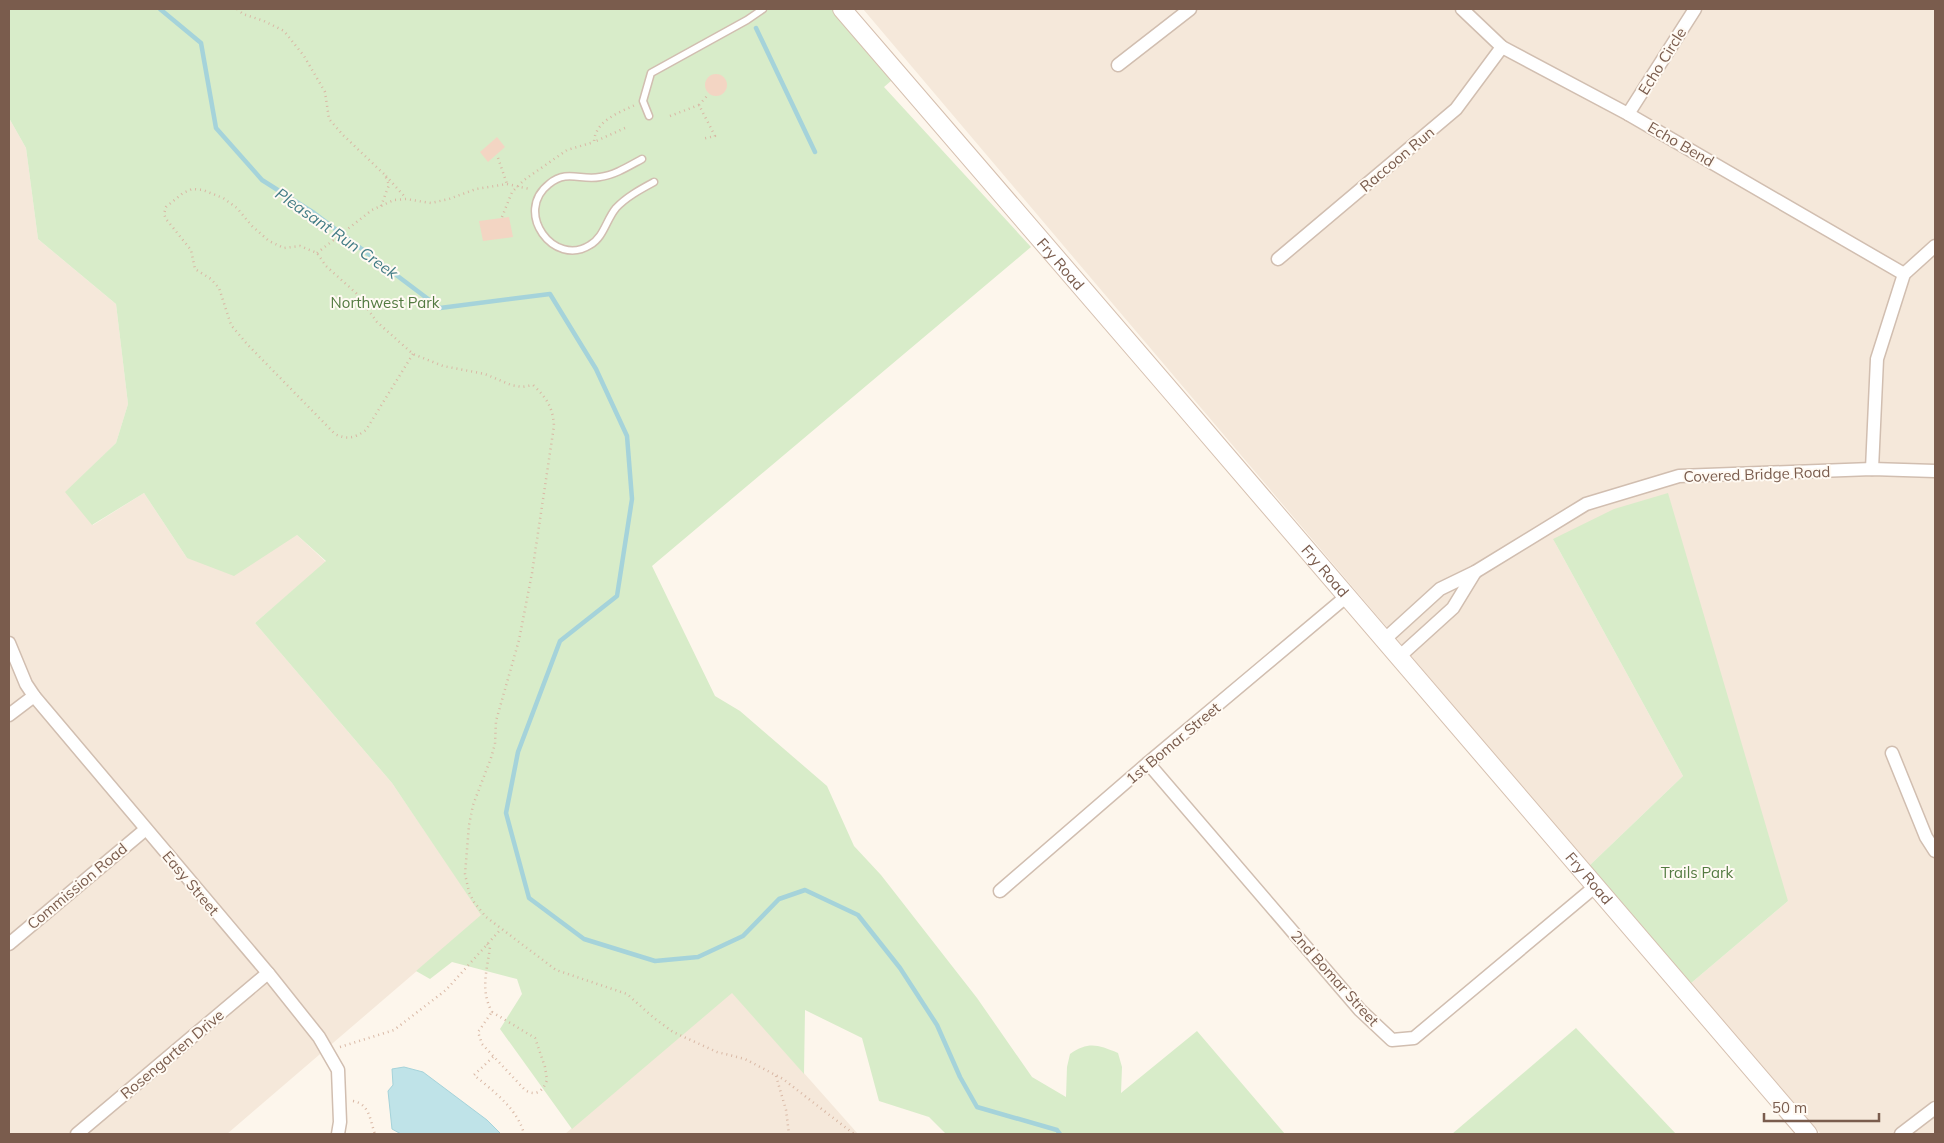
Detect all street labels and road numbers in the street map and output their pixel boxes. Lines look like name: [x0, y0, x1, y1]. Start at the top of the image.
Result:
street label: Echo Circle: [1634, 24, 1690, 98]
street label: Echo Bend: [1644, 117, 1718, 171]
street label: Raccoon Run: [1356, 122, 1438, 196]
street label: Fry Road: [1033, 234, 1089, 294]
street label: Covered Bridge Road: [1683, 462, 1831, 486]
street label: Fry Road: [1298, 540, 1353, 601]
street label: 1st Bomar Street: [1122, 698, 1224, 788]
street label: Commission Road: [23, 839, 131, 933]
street label: Easy Street: [159, 847, 223, 919]
street label: Fry Road: [1562, 848, 1617, 908]
street label: 2nd Bomar Street: [1287, 926, 1383, 1030]
street label: Rosengarten Drive: [116, 1005, 228, 1103]

